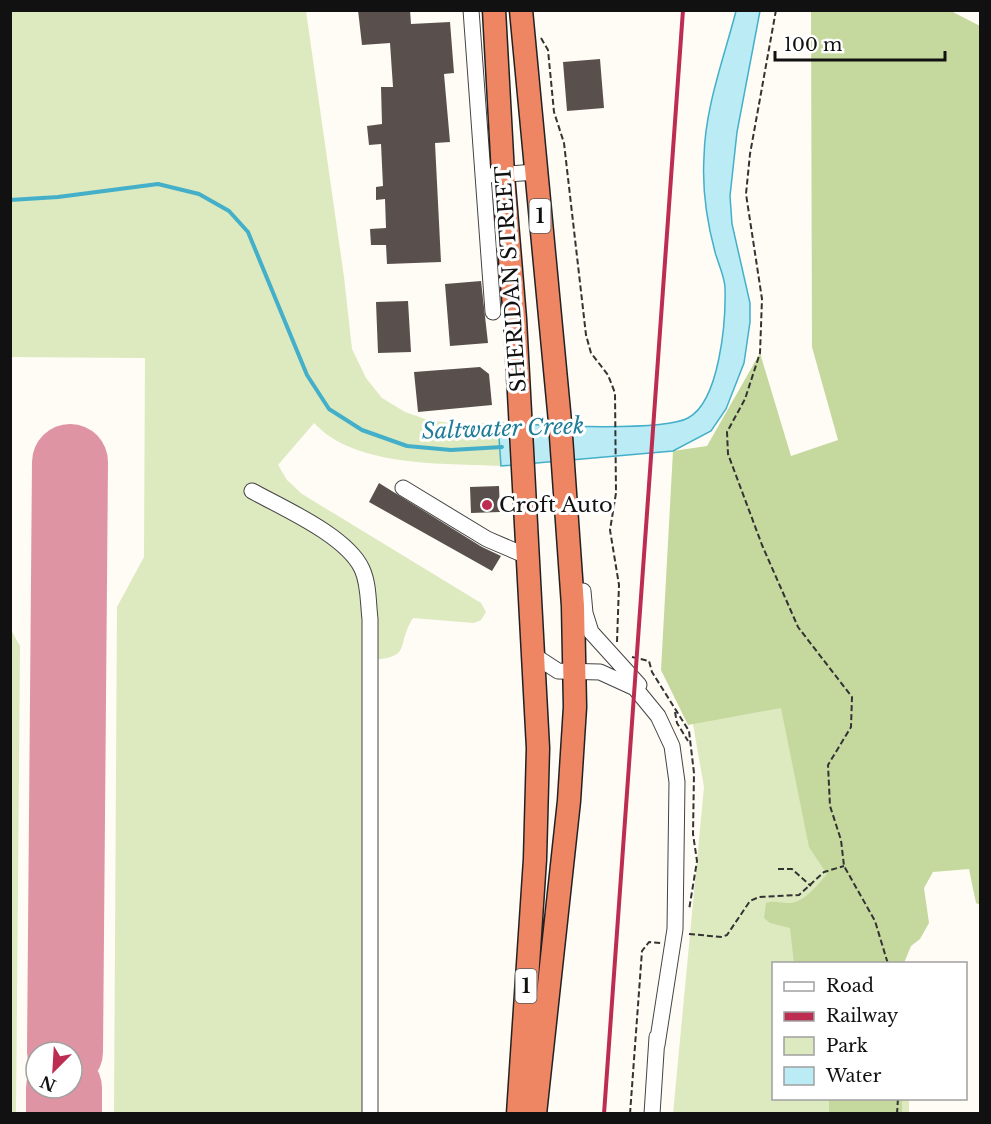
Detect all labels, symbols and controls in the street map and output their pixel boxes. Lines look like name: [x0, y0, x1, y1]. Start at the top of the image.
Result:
scale bar: [775, 24, 944, 62]
text: 100 m: [784, 34, 842, 56]
street label: SHERIDAN STREET: [490, 165, 532, 393]
road number: 1: [530, 199, 550, 233]
water label: Saltwater Creek: [421, 412, 585, 445]
place label: Croft Auto: [499, 492, 613, 518]
marker: Croft Auto: [480, 498, 494, 512]
legend: [772, 962, 967, 1100]
road number: 1: [516, 969, 536, 1003]
text: Road: [826, 975, 874, 997]
text: Railway: [826, 1005, 899, 1027]
text: Park: [826, 1035, 868, 1057]
north arrow: [24, 1040, 84, 1100]
text: Water: [825, 1065, 882, 1087]
text: N: [37, 1072, 59, 1096]

